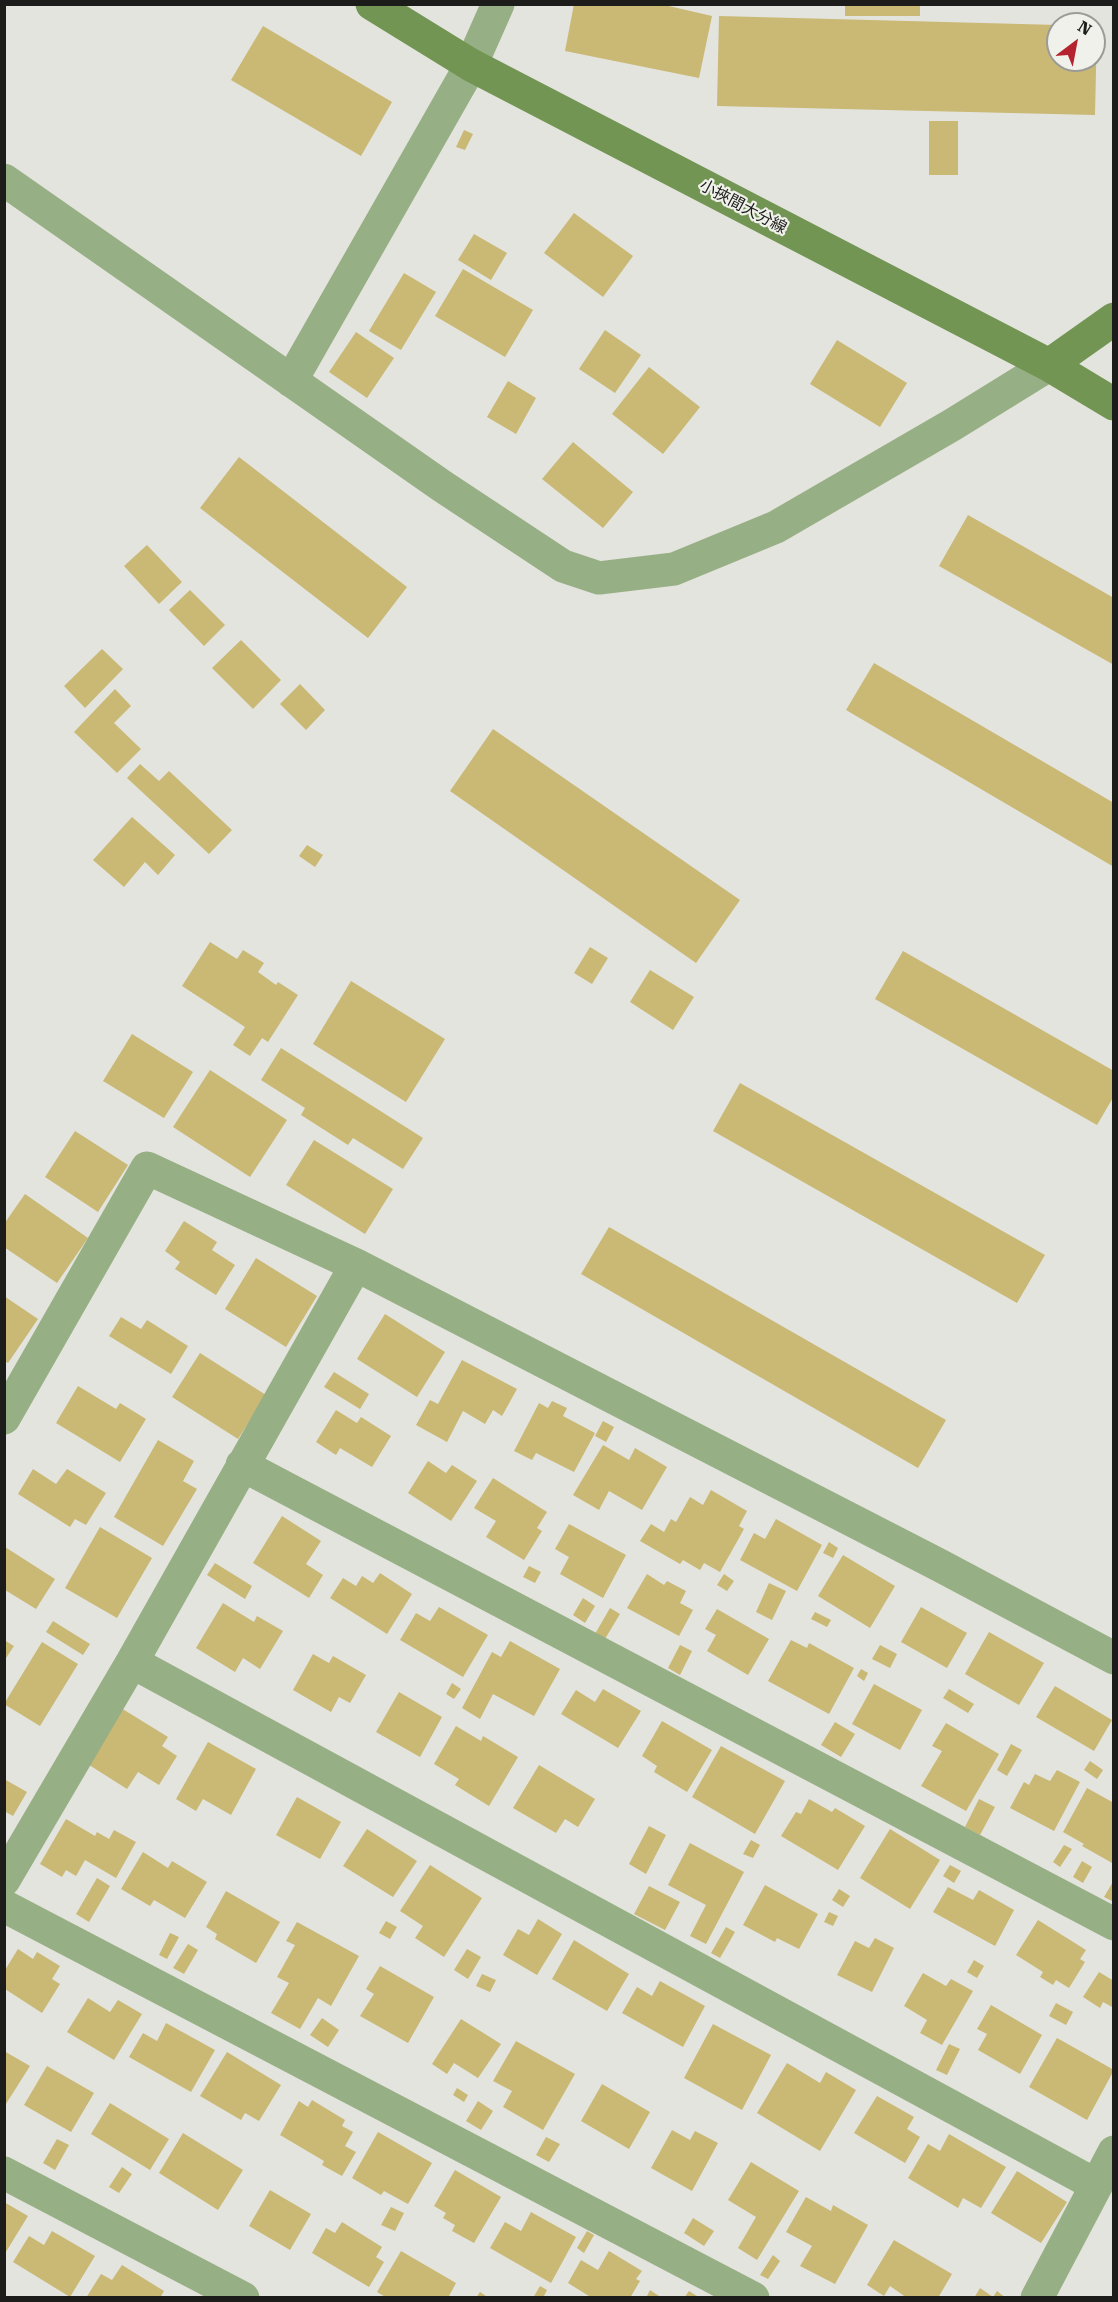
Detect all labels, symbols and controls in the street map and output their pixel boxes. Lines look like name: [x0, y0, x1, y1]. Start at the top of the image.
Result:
north arrow: [1046, 12, 1106, 72]
text: N: [1074, 17, 1095, 39]
street label: 小挾間大分線: [696, 176, 790, 238]

